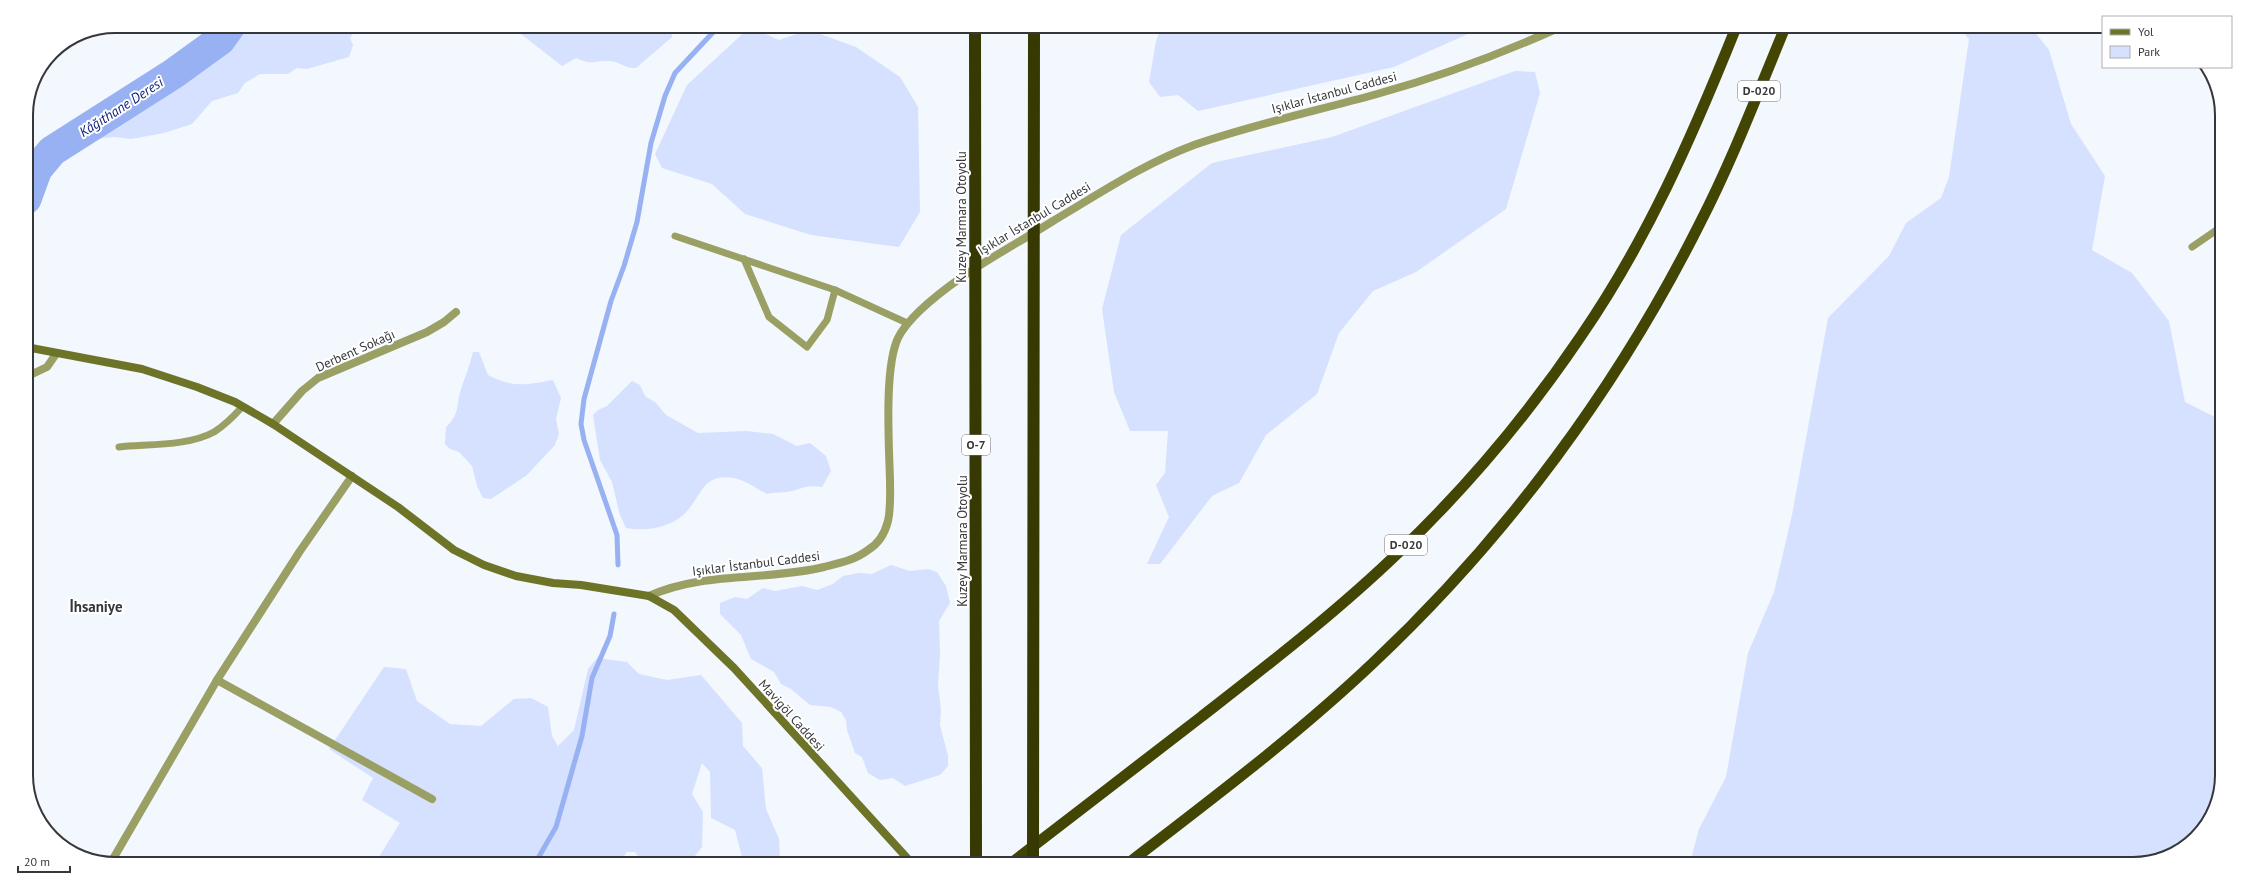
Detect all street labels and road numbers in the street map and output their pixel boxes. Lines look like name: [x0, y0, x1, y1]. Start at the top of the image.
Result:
street label: Işıklar İstanbul Caddesi: [1270, 68, 1399, 117]
road number: D-020: [1738, 81, 1780, 101]
street label: Kuzey Marmara Otoyolu: [953, 151, 970, 283]
street label: Işıklar İstanbul Caddesi: [975, 178, 1094, 259]
street label: Derbent Sokağı: [313, 325, 398, 376]
road number: O-7: [962, 435, 990, 455]
street label: Kuzey Marmara Otoyolu: [954, 475, 971, 607]
road number: D-020: [1385, 535, 1427, 555]
street label: Işıklar İstanbul Caddesi: [691, 547, 821, 580]
street label: Mavigöl Caddesi: [755, 676, 828, 755]

